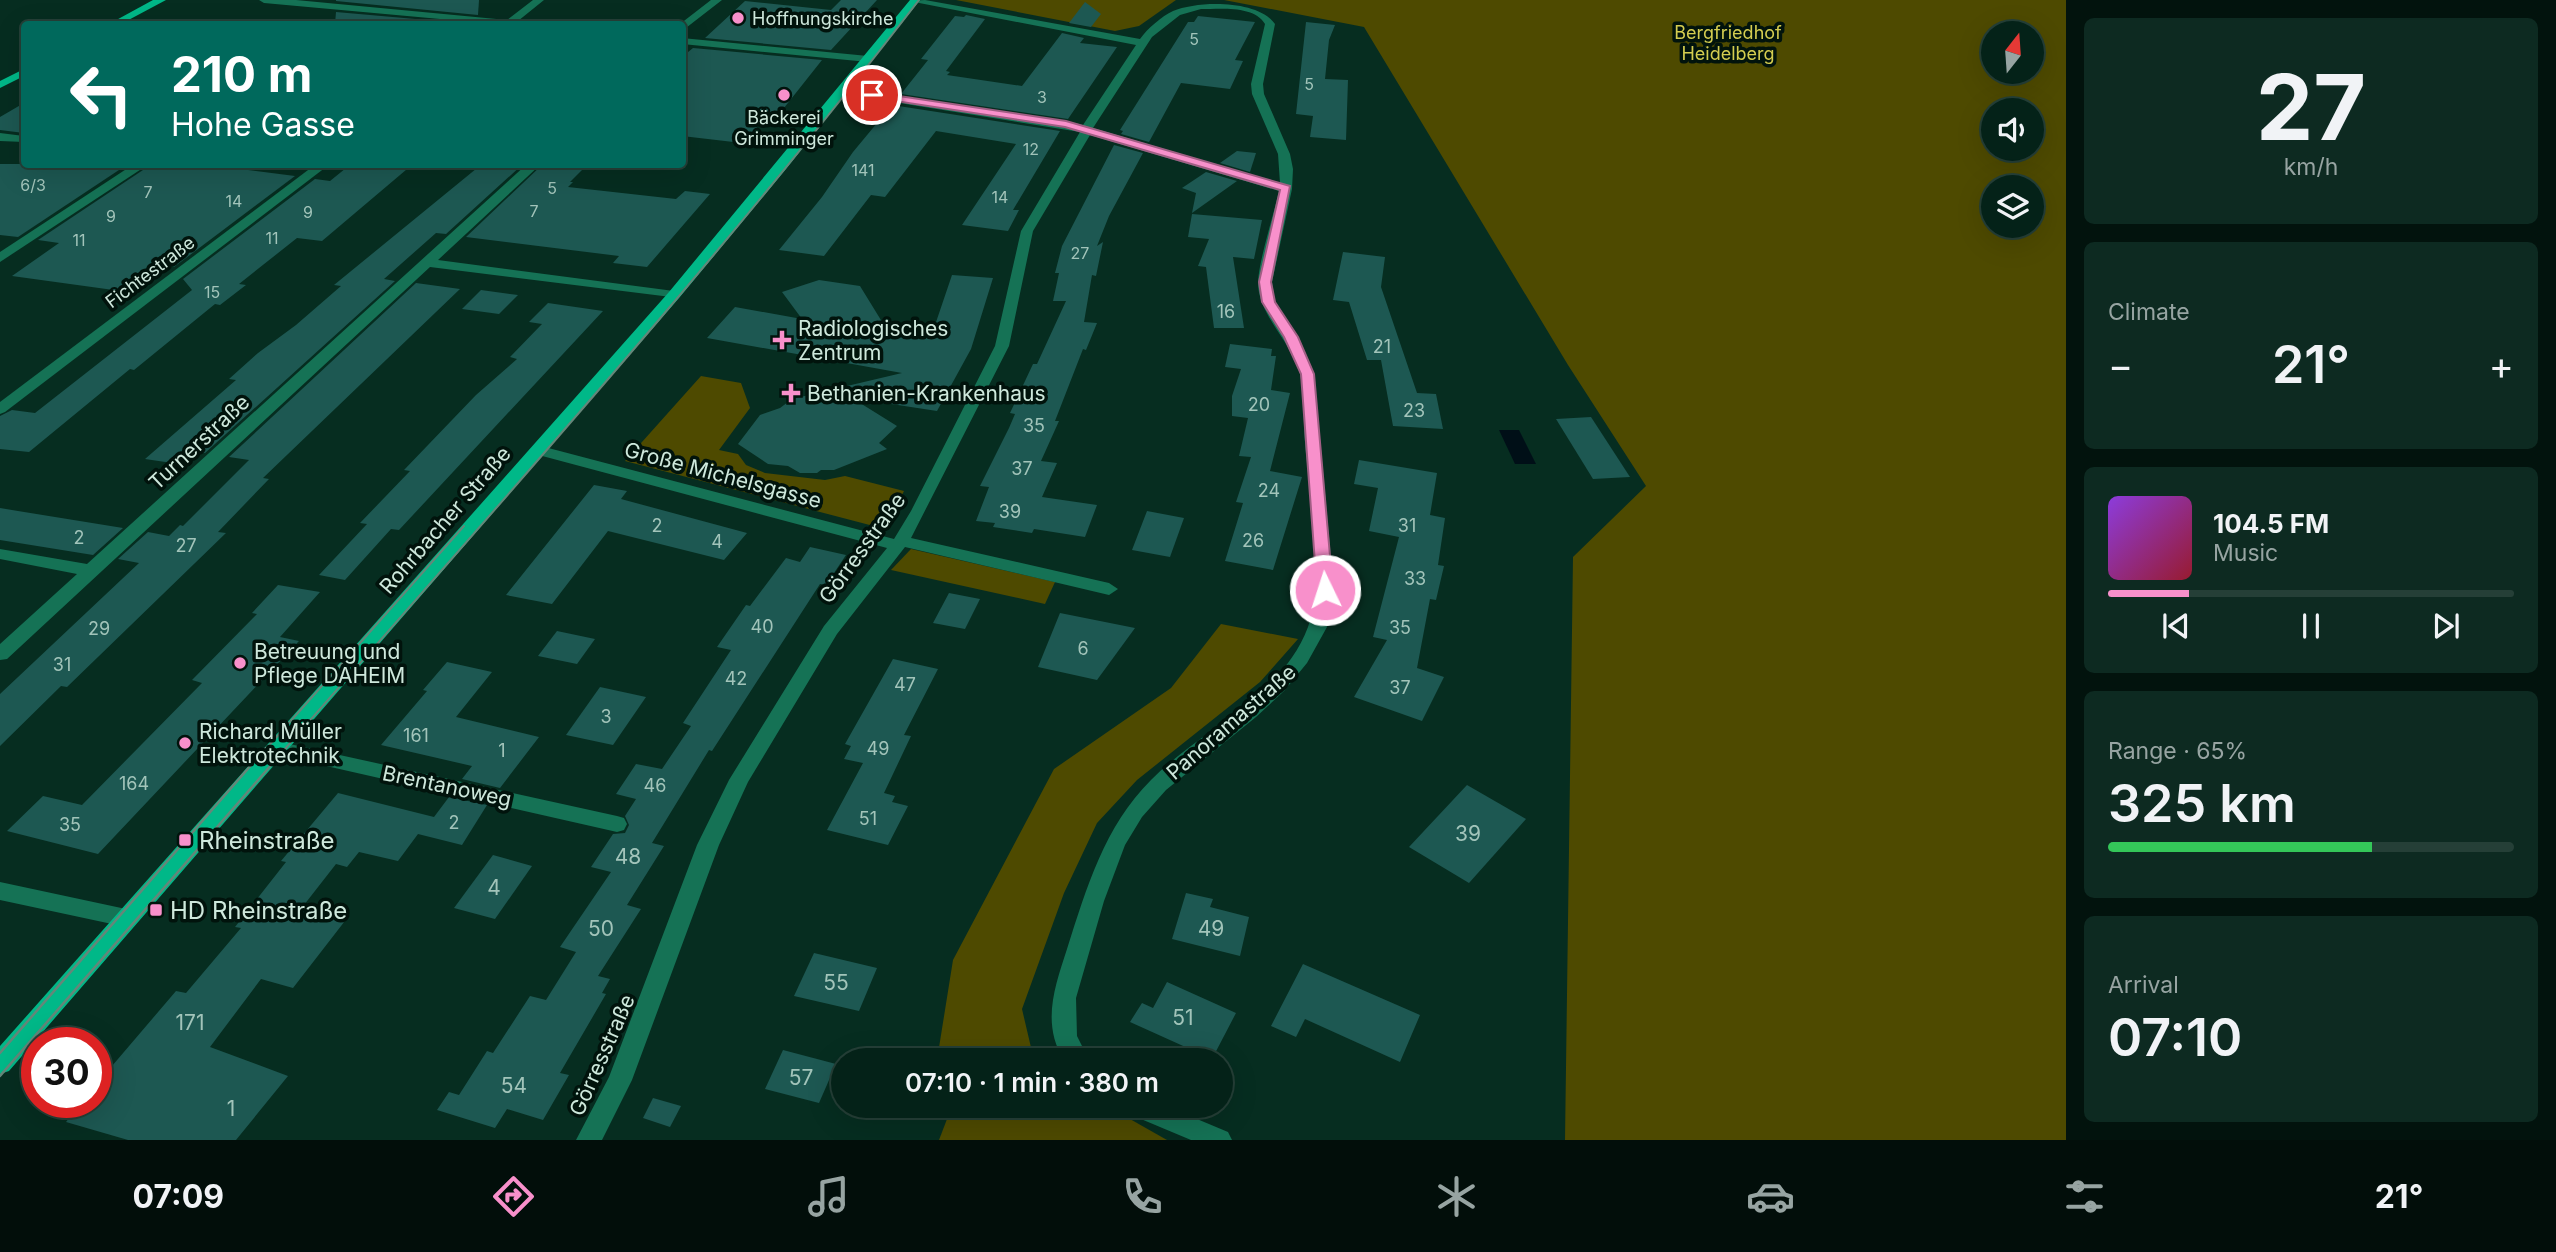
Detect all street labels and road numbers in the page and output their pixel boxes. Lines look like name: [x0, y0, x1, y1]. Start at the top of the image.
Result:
street label: Fichtestraße: [101, 232, 199, 312]
street label: Turnerstraße: [144, 389, 254, 495]
street label: Große Michelsgasse: [622, 437, 824, 513]
street label: Rohrbacher Straße: [374, 441, 516, 599]
street label: Görresstraße: [814, 488, 910, 608]
street label: Panoramastraße: [1161, 659, 1301, 785]
street label: Brentanoweg: [380, 760, 514, 812]
street label: Görresstraße: [564, 990, 640, 1120]

